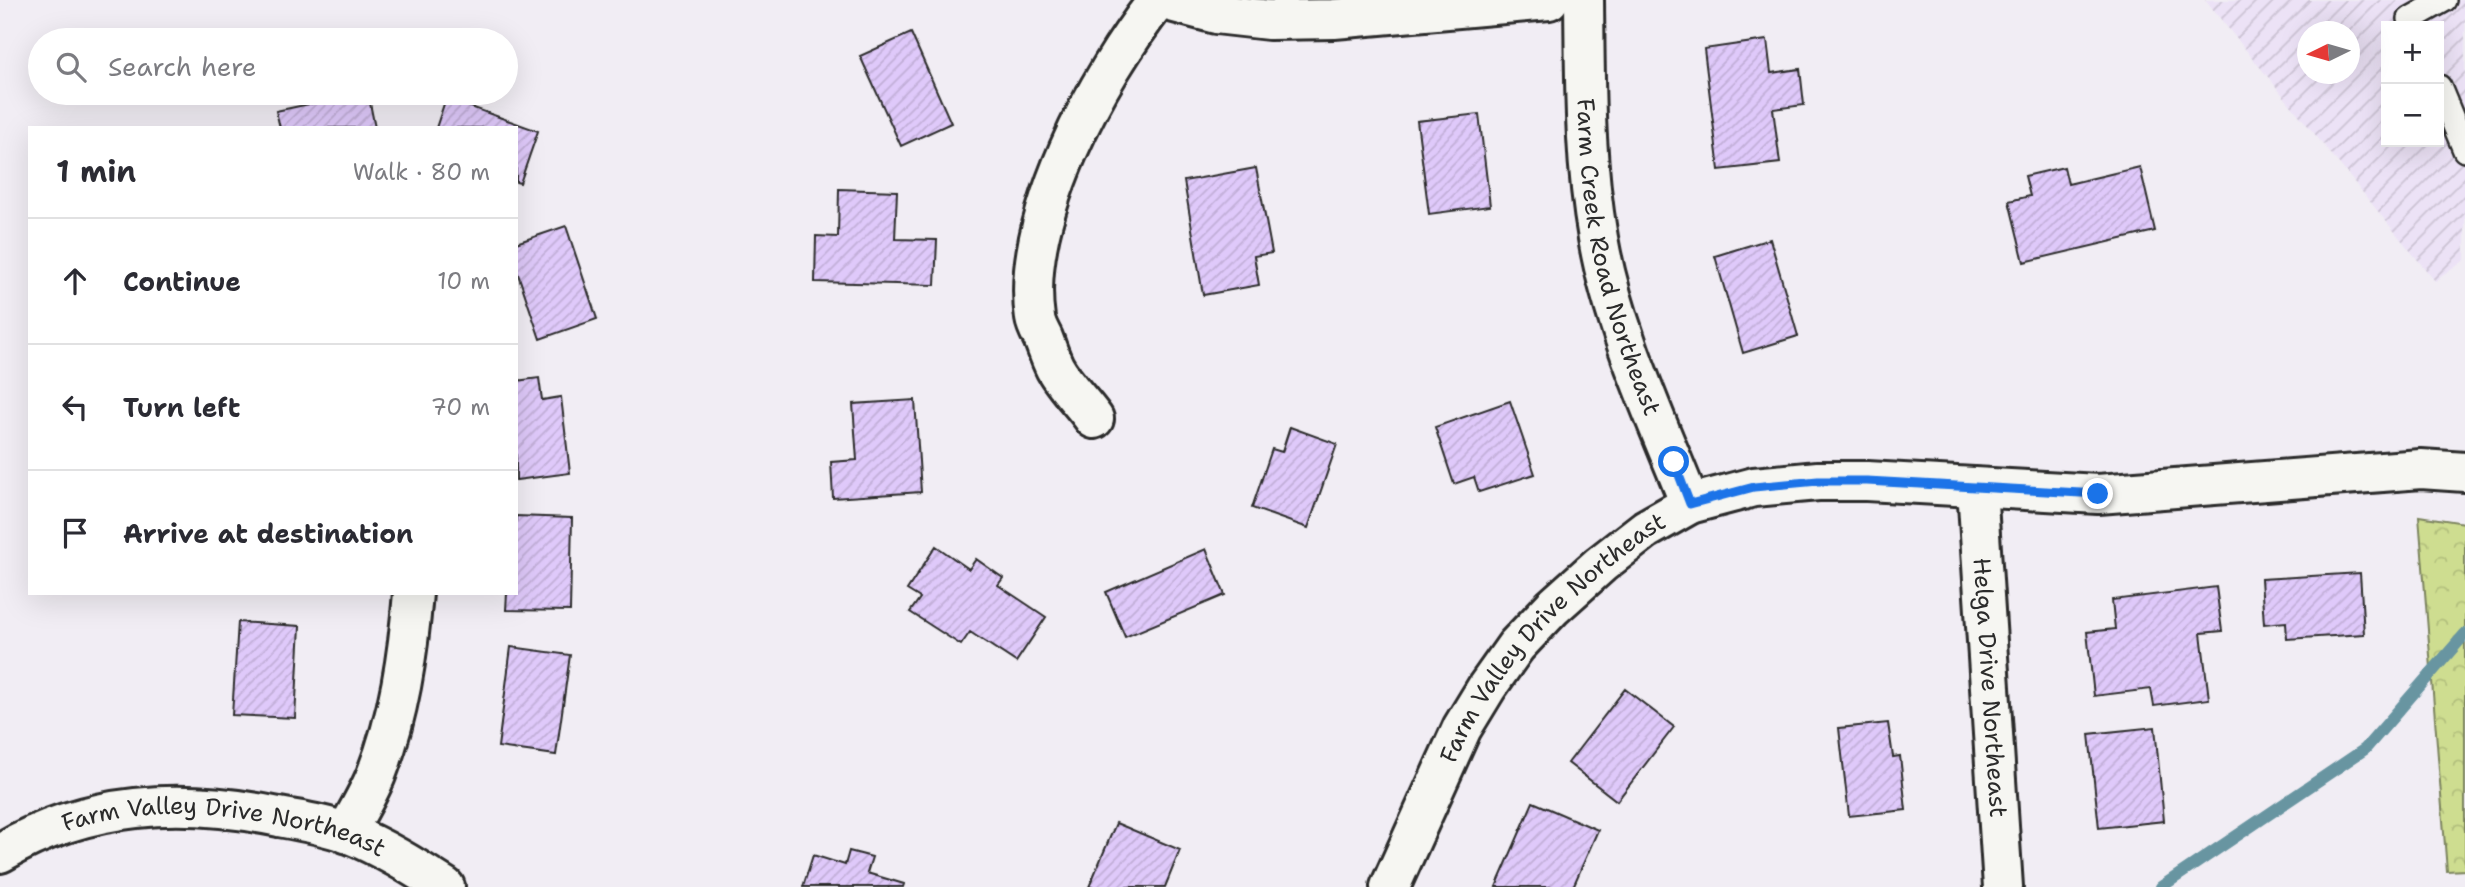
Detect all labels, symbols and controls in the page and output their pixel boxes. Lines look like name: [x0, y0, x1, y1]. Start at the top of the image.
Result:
north arrow: [2297, 21, 2360, 84]
map controls: [2381, 21, 2444, 147]
button: +: [2381, 21, 2444, 84]
search box: [28, 28, 518, 105]
icon: search: [52, 48, 90, 86]
text: Search here: [108, 49, 257, 84]
button: −: [2381, 84, 2444, 147]
street label: Farm Creek Road Northeast: [1569, 98, 1668, 420]
text: 1 min: [56, 151, 136, 192]
text: Walk · 80 m: [353, 157, 490, 187]
icon: ahead: [56, 262, 94, 300]
text: Continue: [123, 264, 241, 299]
text: 10 m: [437, 266, 490, 296]
icon: left: [56, 388, 94, 426]
text: Turn left: [123, 390, 240, 425]
text: 70 m: [431, 392, 490, 422]
route start: [1658, 446, 1689, 477]
route end: [2082, 478, 2113, 509]
street label: Farm Valley Drive Northeast: [1432, 505, 1671, 768]
icon: arrive: [56, 514, 94, 552]
text: Arrive at destination: [123, 516, 413, 551]
street label: Helga Drive Northeast: [1966, 557, 2014, 819]
street label: Farm Valley Drive Northeast: [58, 790, 391, 864]

